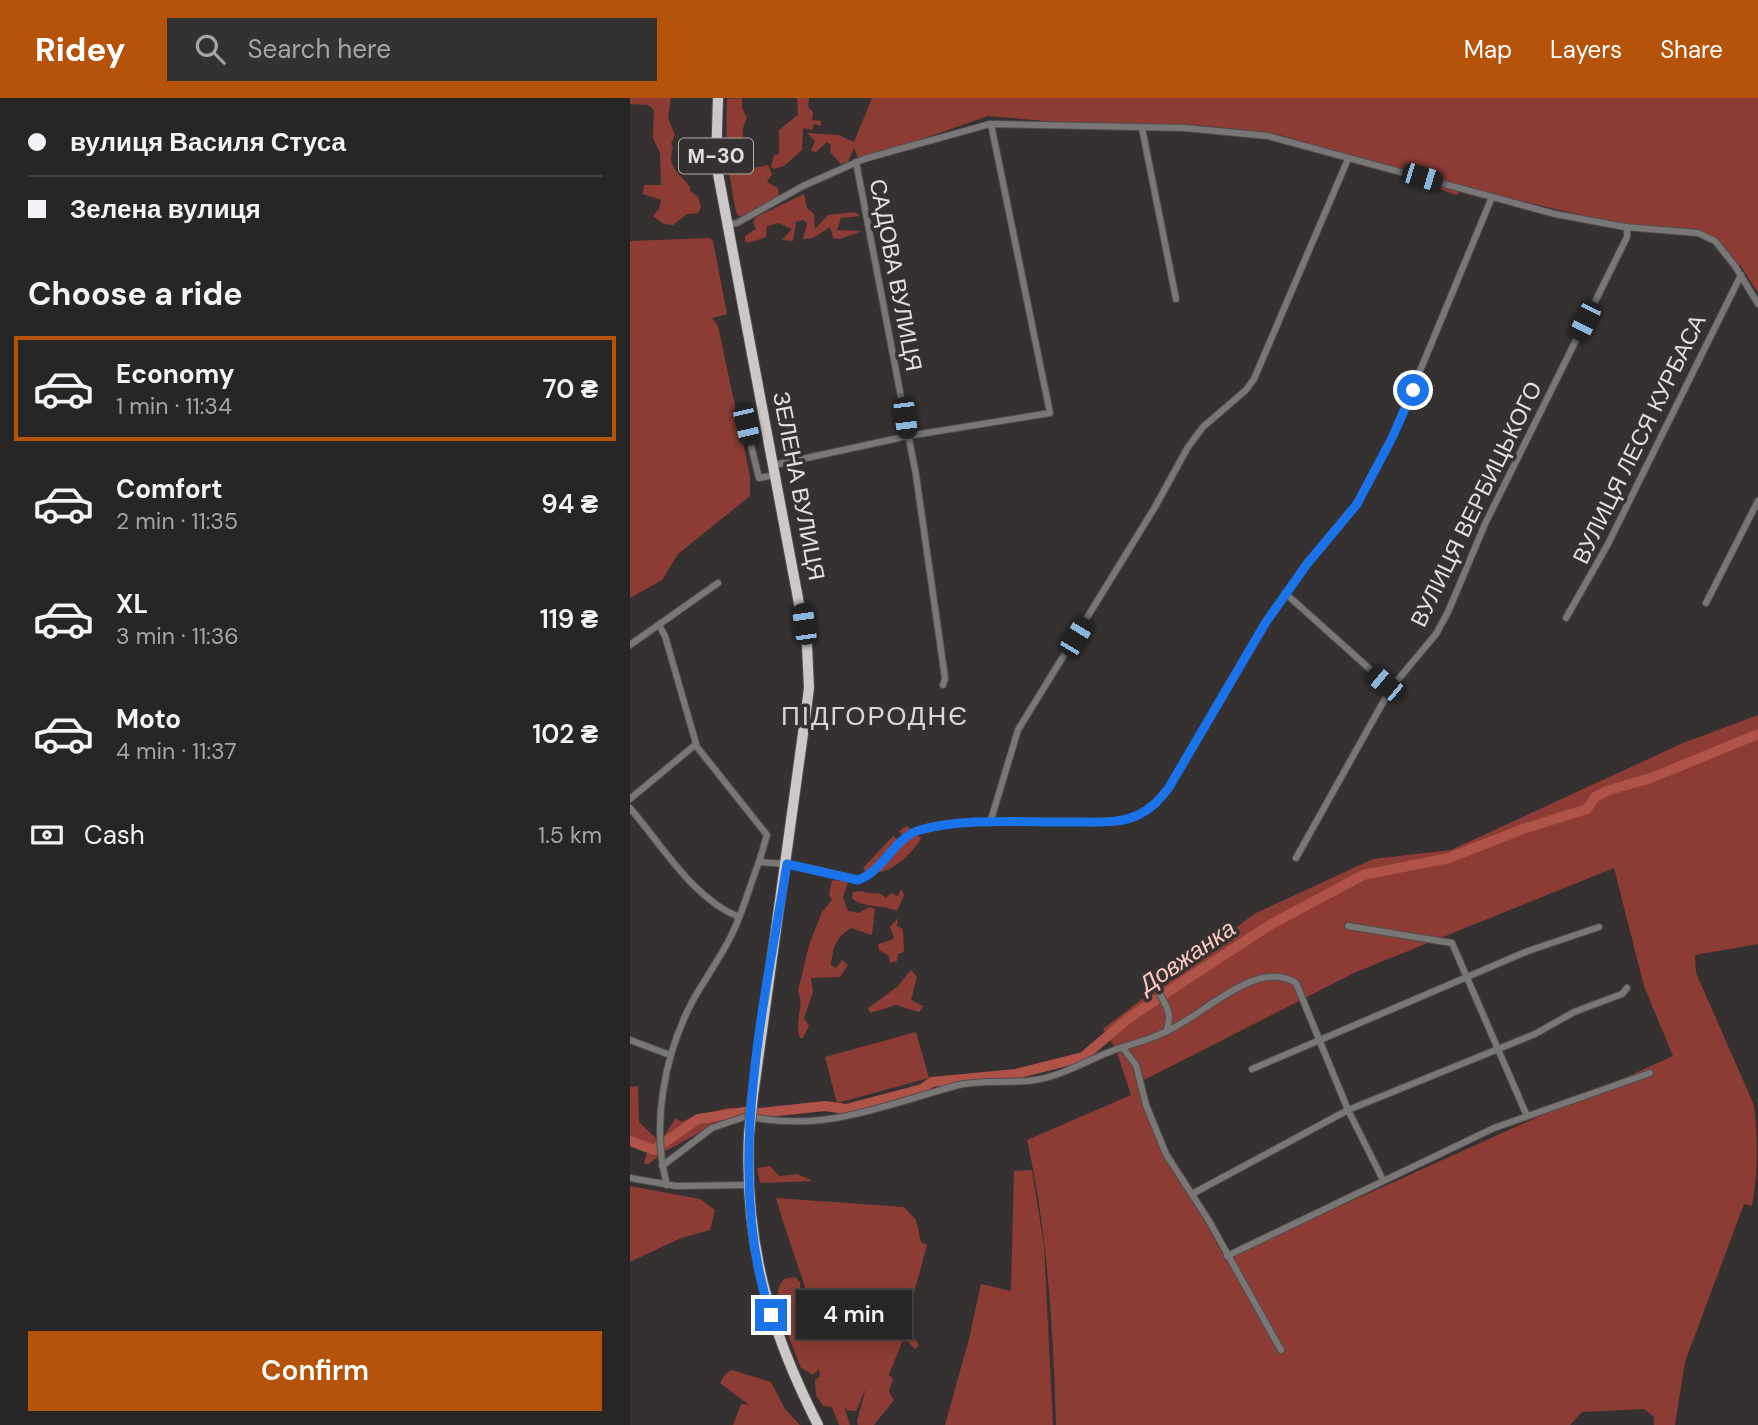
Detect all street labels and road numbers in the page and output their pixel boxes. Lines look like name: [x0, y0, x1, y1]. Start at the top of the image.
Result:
road number: М-30: [679, 139, 753, 174]
street label: САДОВА ВУЛИЦЯ: [863, 176, 929, 374]
street label: ВУЛИЦЯ ЛЕСЯ КУРБАСА: [1565, 309, 1713, 569]
street label: ВУЛИЦЯ ВЕРБИЦЬКОГО: [1403, 376, 1549, 632]
street label: ЗЕЛЕНА ВУЛИЦЯ: [766, 389, 832, 583]

